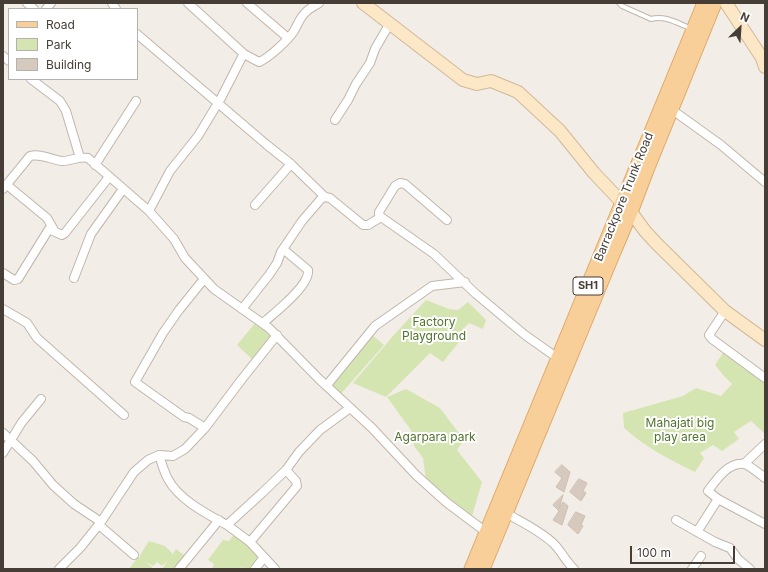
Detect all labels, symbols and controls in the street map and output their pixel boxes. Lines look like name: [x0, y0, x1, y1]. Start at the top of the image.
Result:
legend: [8, 8, 138, 80]
north arrow: [720, 8, 760, 48]
text: N: [738, 9, 752, 25]
text: Road: [46, 17, 75, 32]
text: Park: [46, 37, 72, 52]
text: Building: [46, 57, 91, 72]
street label: Barrackpore Trunk Road: [591, 130, 657, 264]
road number: SH1: [573, 277, 603, 295]
park label: Factory Playground: [402, 315, 466, 343]
park label: Mahajati big play area: [646, 416, 714, 444]
park label: Agarpara park: [394, 430, 476, 444]
scale bar: [632, 538, 737, 564]
text: 100 m: [637, 545, 671, 560]

